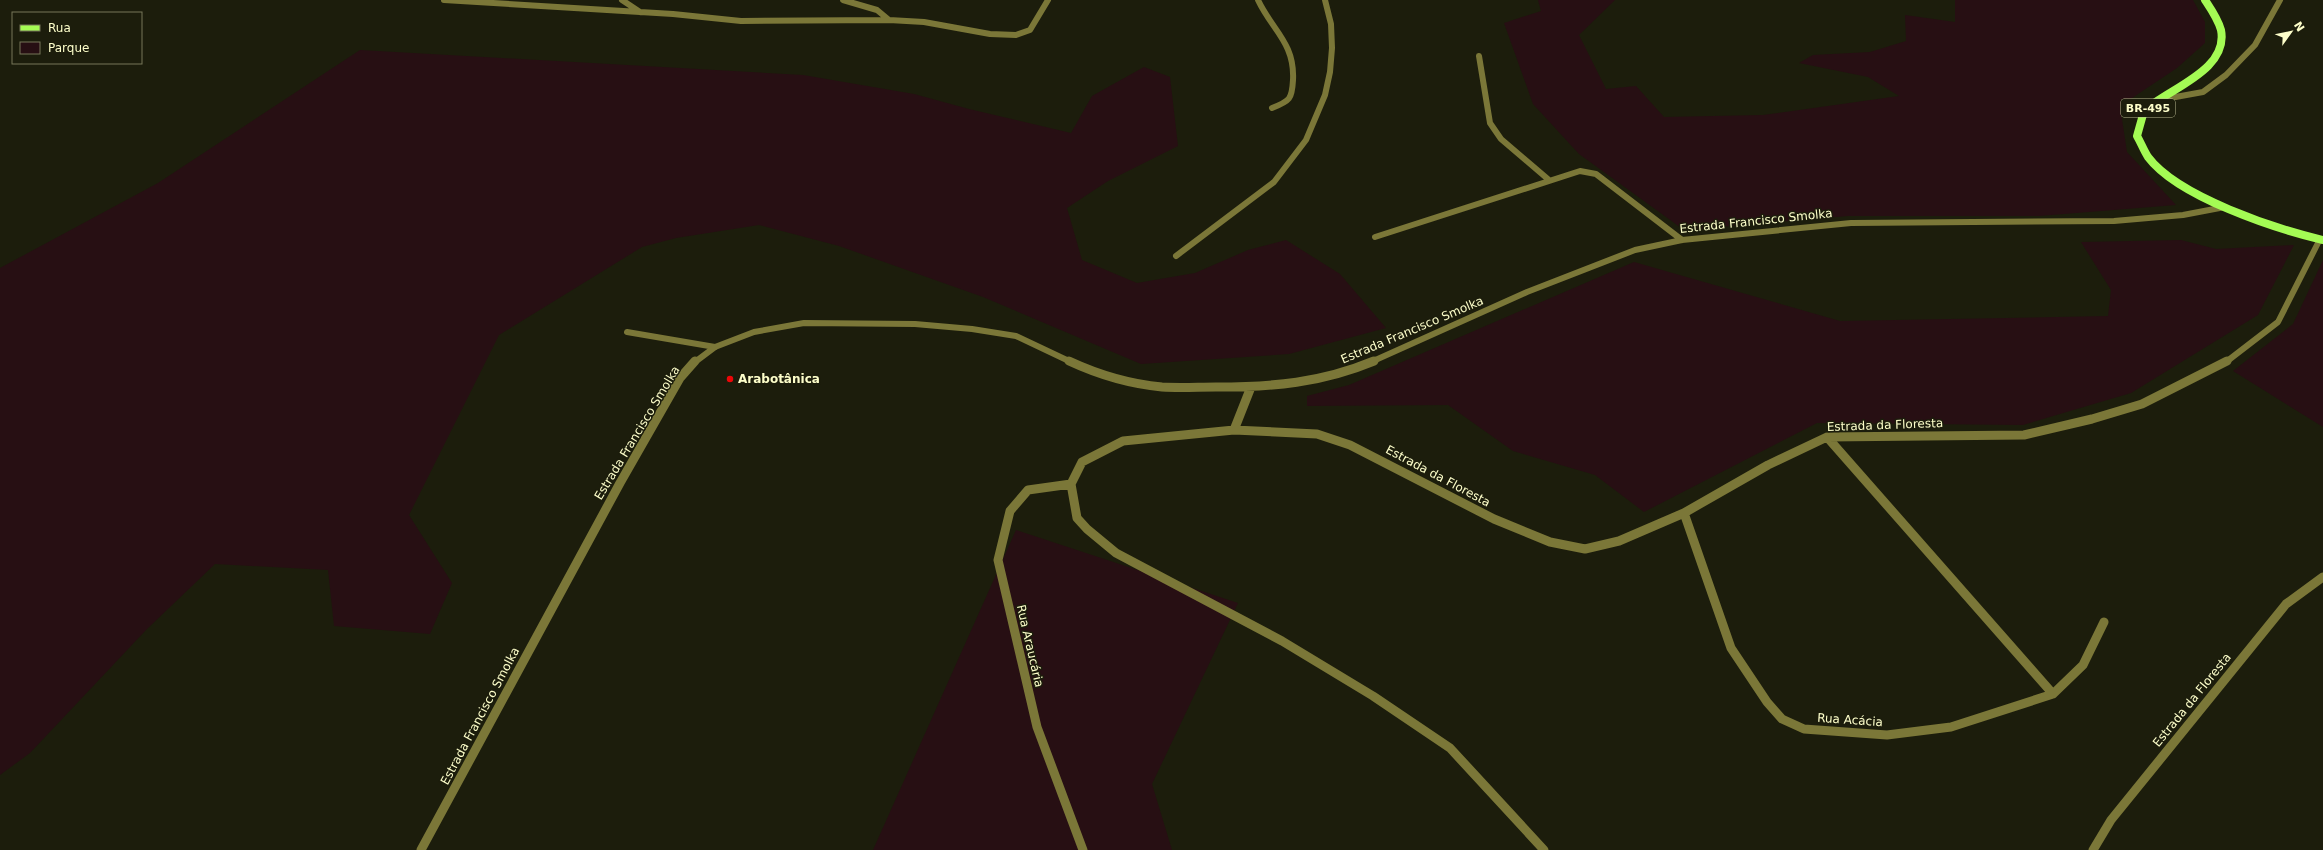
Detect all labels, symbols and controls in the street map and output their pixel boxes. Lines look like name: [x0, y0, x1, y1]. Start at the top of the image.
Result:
legend: [12, 12, 142, 64]
north arrow: [2271, 12, 2311, 52]
text: N: [2291, 19, 2307, 34]
text: Rua: [48, 21, 71, 35]
text: Parque: [48, 41, 89, 55]
road number: BR-495: [2121, 99, 2175, 117]
street label: Estrada Francisco Smolka: [1679, 206, 1833, 236]
street label: Estrada Francisco Smolka: [1339, 294, 1485, 366]
street label: Estrada Francisco Smolka: [591, 364, 683, 502]
place label: Arabotânica: [738, 372, 820, 386]
marker: Arabotânica: [725, 374, 735, 384]
street label: Estrada da Floresta: [1827, 416, 1943, 434]
street label: Estrada da Floresta: [1383, 443, 1493, 509]
street label: Rua Araucária: [1014, 603, 1046, 689]
street label: Estrada Francisco Smolka: [438, 645, 522, 787]
street label: Estrada da Floresta: [2150, 650, 2234, 750]
street label: Rua Acácia: [1817, 711, 1883, 729]

